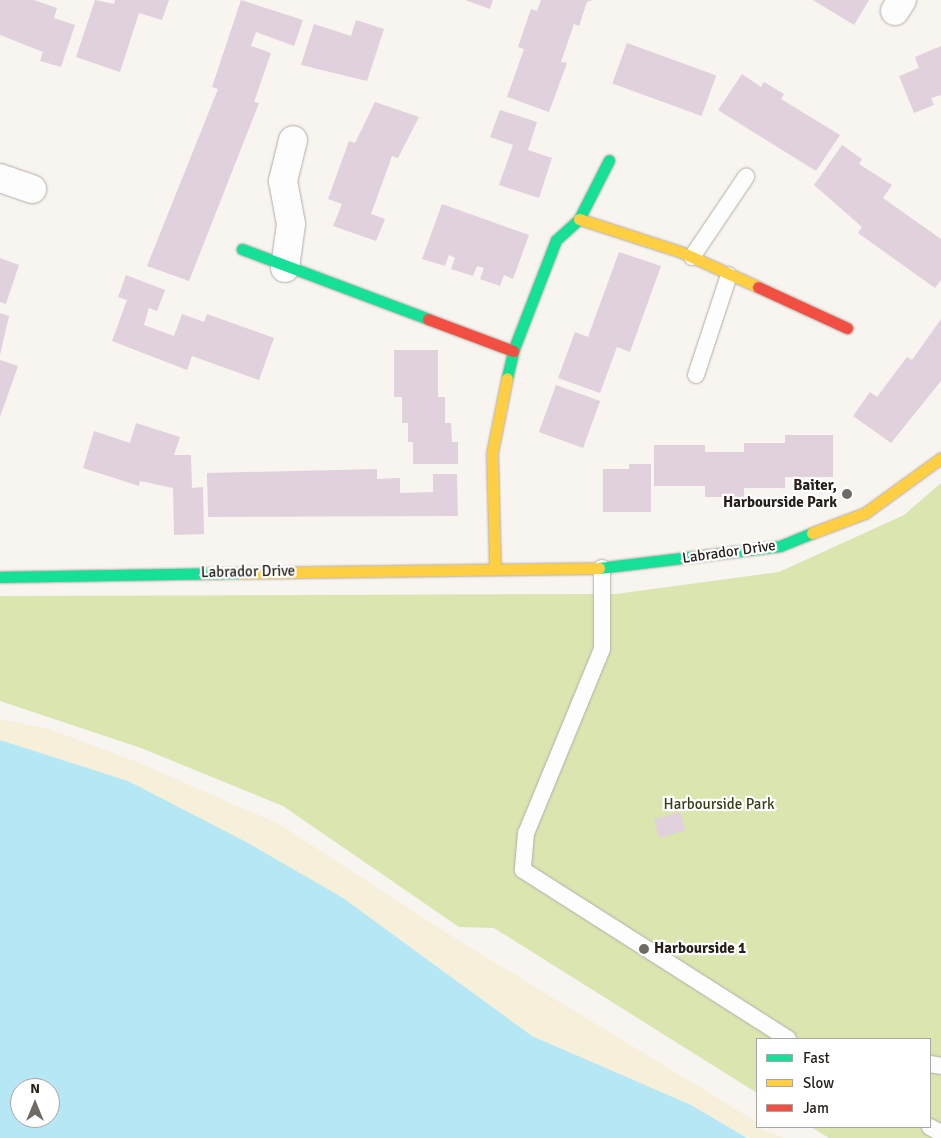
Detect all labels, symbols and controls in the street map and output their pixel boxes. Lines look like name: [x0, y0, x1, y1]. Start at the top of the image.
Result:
place label: Baiter, Harbourside Park: [723, 476, 837, 511]
marker: Baiter, Harbourside Park: [841, 488, 853, 500]
street label: Labrador Drive: [681, 537, 777, 567]
street label: Labrador Drive: [201, 562, 295, 582]
park label: Harbourside Park: [664, 796, 774, 814]
place label: Harbourside 1: [654, 940, 746, 958]
marker: Harbourside 1: [638, 943, 650, 955]
legend: [756, 1038, 931, 1128]
text: Fast: [803, 1049, 830, 1067]
text: Slow: [803, 1074, 834, 1092]
north arrow: [10, 1078, 60, 1128]
text: N: [30, 1080, 40, 1097]
text: Jam: [803, 1099, 829, 1117]

